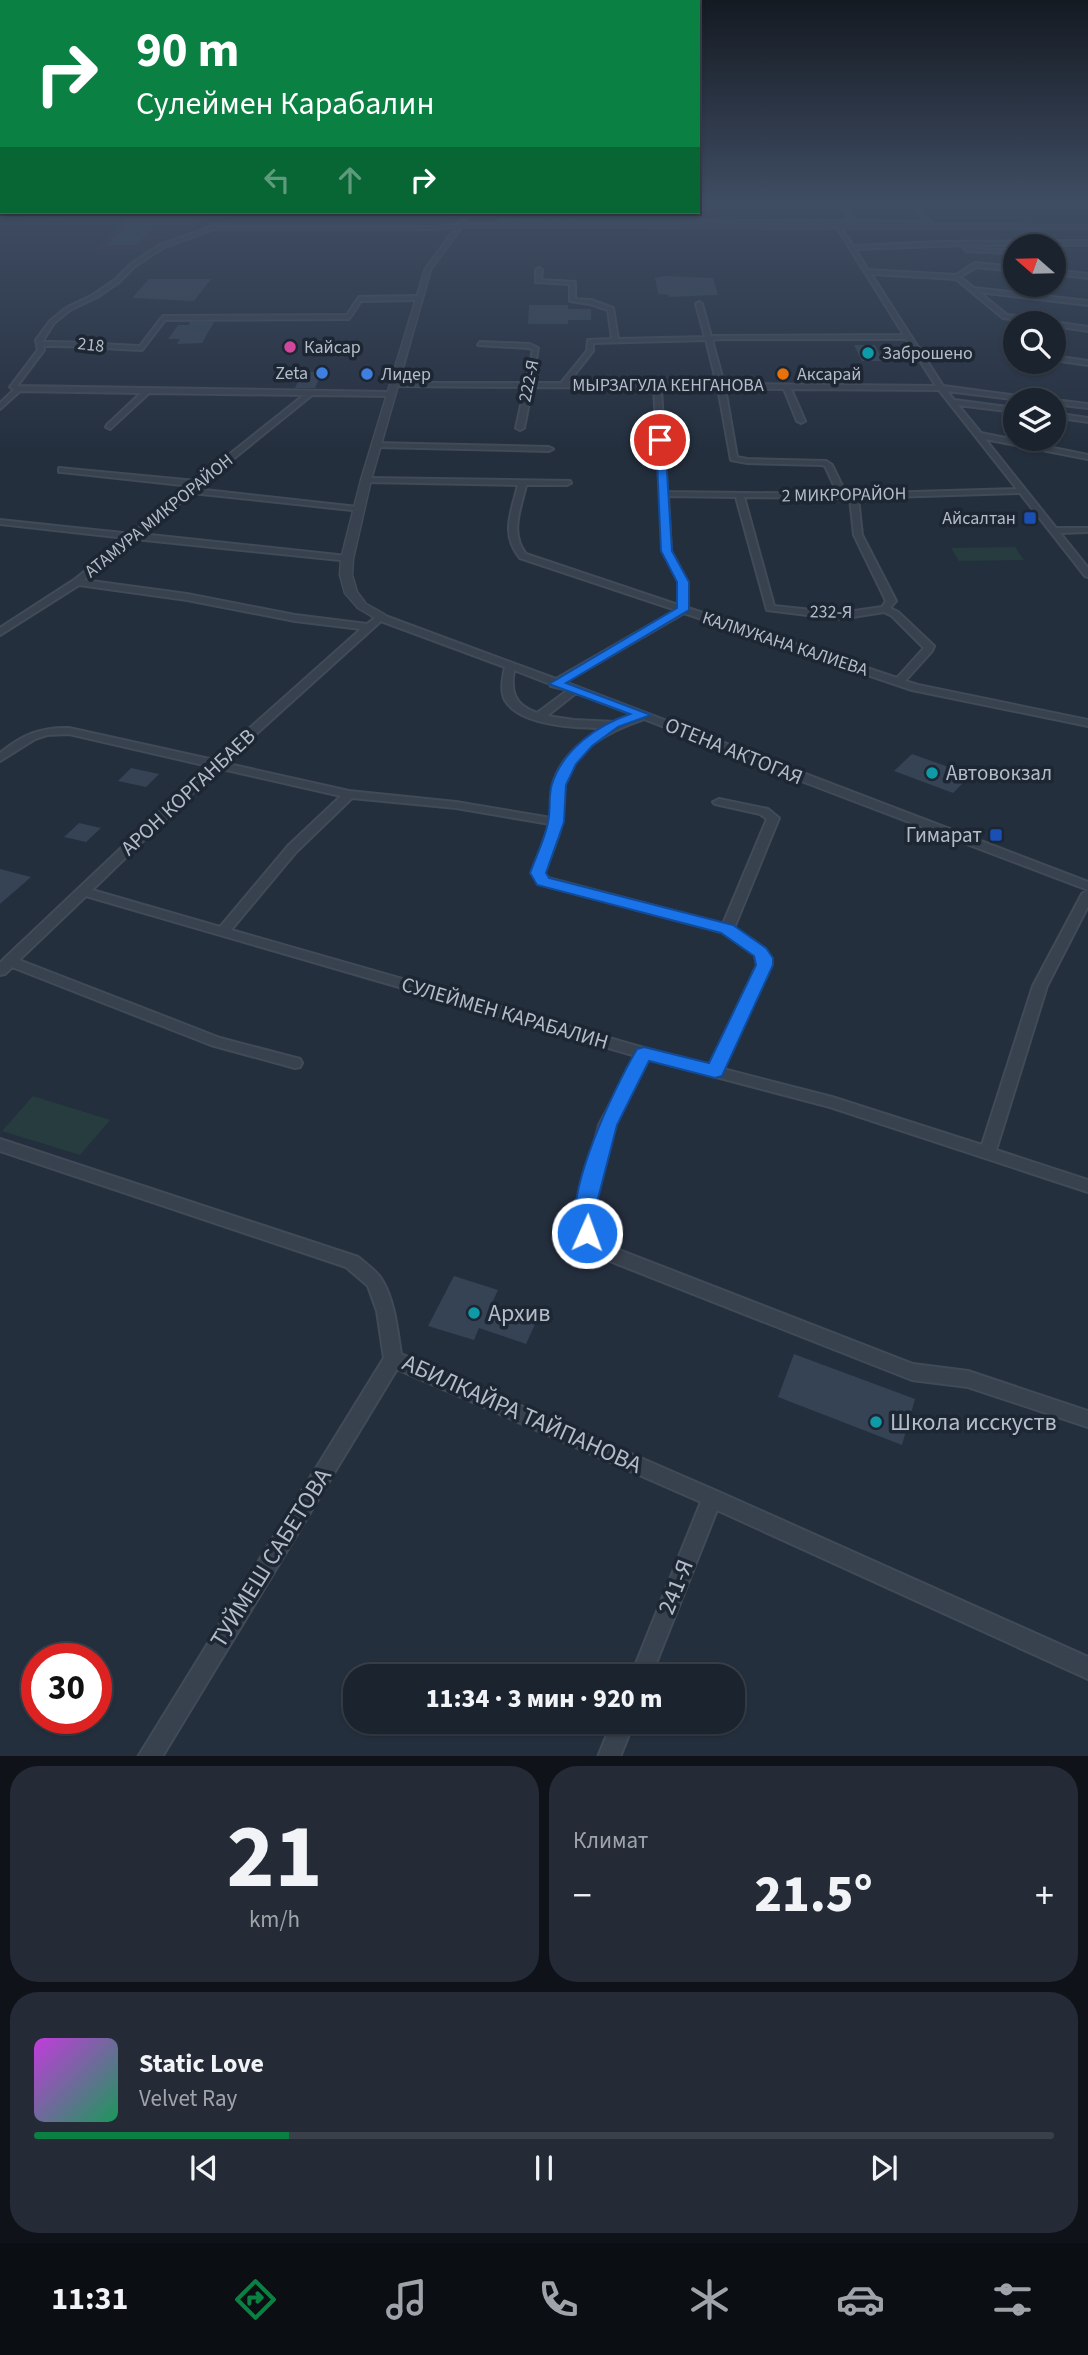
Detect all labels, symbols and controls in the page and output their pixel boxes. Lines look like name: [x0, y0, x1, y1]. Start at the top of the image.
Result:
text: 90 m: [136, 16, 240, 86]
icon: right: [21, 28, 112, 119]
text: Сулеймен Карабалин: [136, 81, 434, 127]
icon: left: [258, 161, 296, 199]
icon: ahead: [331, 161, 369, 199]
icon: right: [404, 161, 442, 199]
north arrow: [1003, 234, 1066, 298]
map controls: [1003, 234, 1066, 451]
button: search: [1003, 311, 1066, 374]
street label: 218: [76, 331, 106, 359]
place label: Кайсар: [304, 335, 361, 360]
marker: Кайсар: [282, 339, 298, 355]
place label: Заброшено: [882, 341, 973, 366]
marker: Заброшено: [860, 345, 876, 361]
street label: 222-Я: [512, 358, 546, 404]
place label: Zeta: [275, 361, 308, 386]
place label: Лидер: [381, 362, 431, 387]
place label: Аксарай: [797, 362, 861, 387]
marker: Zeta: [314, 365, 330, 381]
marker: Лидер: [359, 366, 375, 382]
marker: Аксарай: [775, 366, 791, 382]
street label: МЫРЗАГУЛА КЕНГАНОВА: [572, 373, 764, 398]
button: layers: [1003, 388, 1066, 451]
pin: [630, 410, 690, 470]
icon: arrive: [641, 421, 679, 459]
street label: АТАМУРА МИКРОРАЙОН: [79, 448, 239, 584]
street label: 2 МИКРОРАЙОН: [781, 481, 907, 509]
place label: Айсалтан: [942, 506, 1016, 531]
marker: Айсалтан: [1022, 510, 1038, 526]
street label: 232-Я: [810, 599, 852, 625]
street label: КАЛМУКАНА КАЛИЕВА: [699, 605, 871, 683]
street label: ОТЕНА АКТОГАЯ: [661, 710, 807, 792]
street label: АРОН КОРГАНБАЕВ: [114, 722, 262, 862]
place label: Автовокзал: [946, 758, 1052, 788]
marker: Автовокзал: [924, 765, 940, 781]
place label: Гимарат: [906, 820, 982, 850]
marker: Гимарат: [988, 827, 1004, 843]
street label: СУЛЕЙМЕН КАРАБАЛИН: [398, 969, 612, 1057]
position arrow: [550, 1196, 624, 1270]
place label: Архив: [488, 1296, 550, 1331]
marker: Архив: [466, 1305, 482, 1321]
street label: АБИЛКАЙРА ТАЙПАНОВА: [397, 1345, 647, 1483]
place label: Школа исскуств: [890, 1405, 1057, 1440]
marker: Школа исскуств: [868, 1414, 884, 1430]
street label: ТУЙМЕШ САБЕТОВА: [202, 1462, 340, 1654]
street label: 241-Я: [649, 1554, 703, 1620]
speed limit sign: 30: [21, 1643, 112, 1734]
text: 11:34 · 3 мин · 920 m: [426, 1680, 662, 1717]
text: 21: [226, 1793, 323, 1922]
text: Климат: [573, 1824, 648, 1857]
text: 21.5°: [754, 1858, 873, 1932]
text: −: [573, 1869, 592, 1923]
text: +: [1035, 1869, 1054, 1923]
text: km/h: [249, 1903, 300, 1936]
text: Static Love: [139, 2045, 264, 2082]
text: Velvet Ray: [139, 2082, 237, 2115]
icon: previous: [185, 2149, 223, 2187]
icon: pause: [525, 2149, 563, 2187]
icon: next: [865, 2149, 903, 2187]
icon: directions: [231, 2275, 280, 2324]
icon: music: [382, 2275, 431, 2324]
icon: phone: [534, 2275, 583, 2324]
icon: climate: [685, 2275, 734, 2324]
icon: car: [836, 2275, 885, 2324]
icon: filters: [988, 2275, 1037, 2324]
text: 11:31: [51, 2276, 128, 2322]

